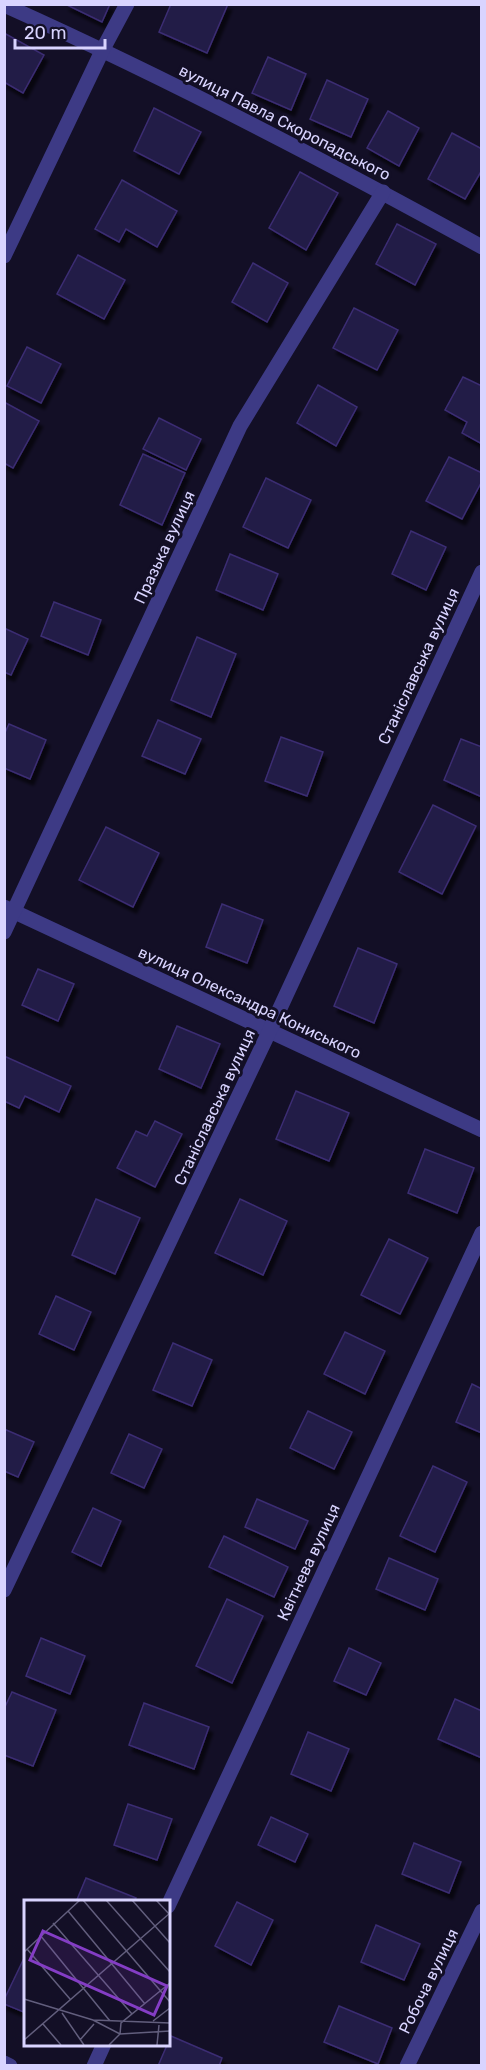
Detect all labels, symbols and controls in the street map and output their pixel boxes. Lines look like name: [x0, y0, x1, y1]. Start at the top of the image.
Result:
scale bar: [15, 12, 105, 50]
text: 20 m: [24, 22, 66, 44]
street label: вулиця Павла Скоропадського: [176, 61, 394, 184]
street label: Празька вулиця: [130, 488, 199, 607]
street label: Станіславська вулиця: [374, 585, 463, 747]
street label: вулиця Олександра Кониського: [135, 942, 364, 1063]
street label: Станіславська вулиця: [170, 1026, 259, 1188]
street label: Квітнева вулиця: [273, 1501, 344, 1624]
inset map: [24, 1900, 170, 2046]
street label: Робоча вулиця: [395, 1926, 462, 2037]

